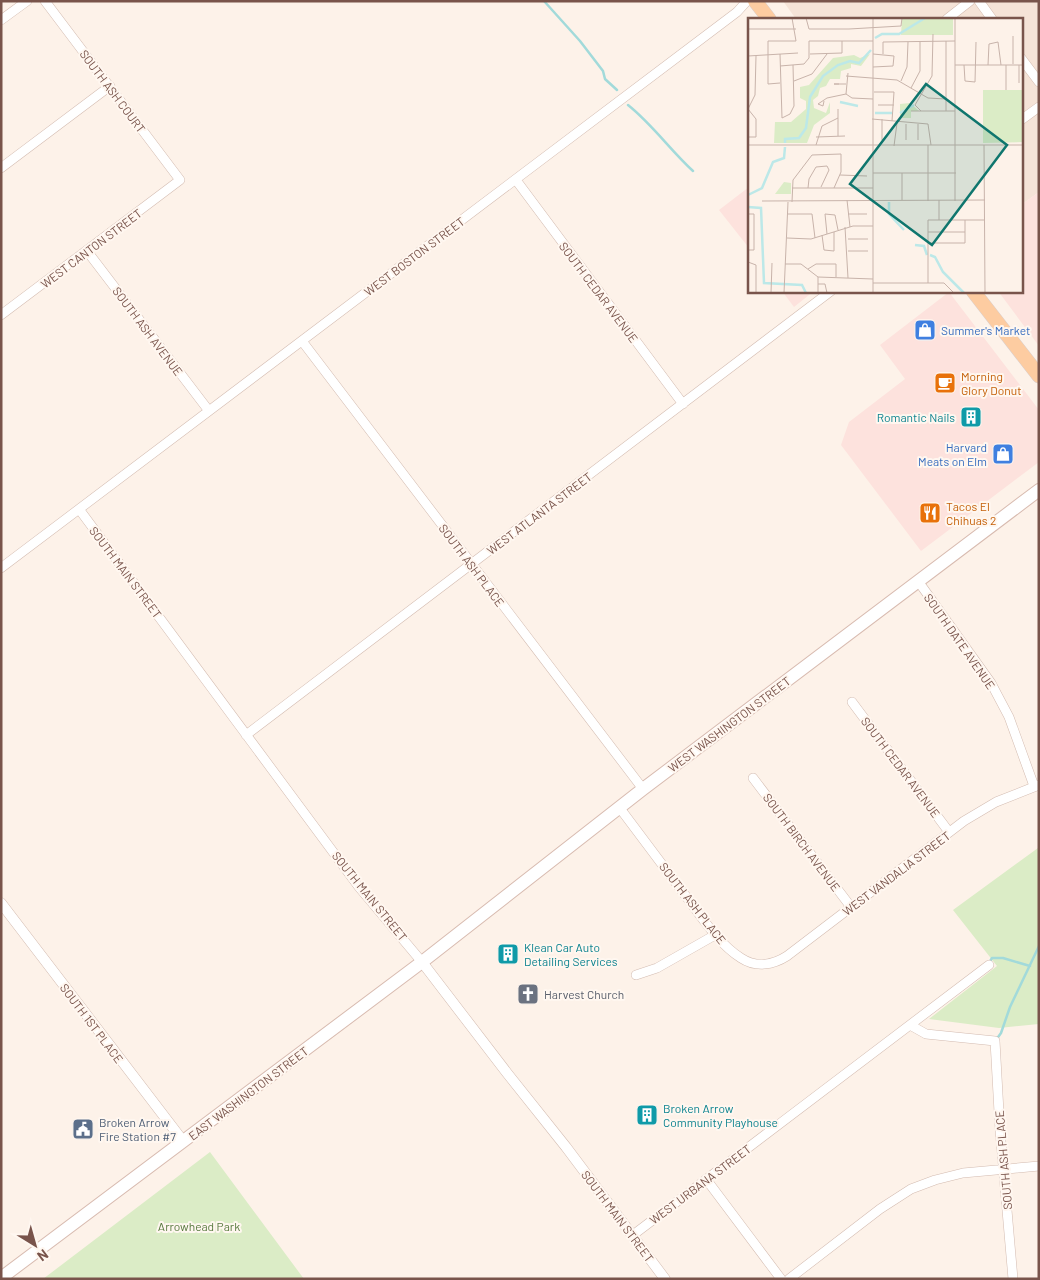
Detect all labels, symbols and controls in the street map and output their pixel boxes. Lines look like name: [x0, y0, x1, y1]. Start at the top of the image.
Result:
inset map: [748, 18, 1022, 292]
street label: SOUTH ASH COURT: [77, 47, 149, 135]
street label: WEST CANTON STREET: [38, 205, 144, 291]
street label: WEST BOSTON STREET: [361, 214, 467, 298]
street label: SOUTH CEDAR AVENUE: [557, 239, 641, 345]
street label: SOUTH ASH AVENUE: [110, 284, 186, 378]
shop icon: Summer's Market: [913, 318, 937, 342]
place label: Summer's Market: [941, 323, 1030, 337]
place label: Morning Glory Donut: [961, 369, 1022, 397]
cafe icon: Morning Glory Donut: [933, 371, 957, 395]
building icon: Romantic Nails: [959, 405, 983, 429]
place label: Romantic Nails: [877, 410, 955, 424]
place label: Harvard Meats on Elm: [918, 440, 987, 468]
shop icon: Harvard Meats on Elm: [991, 442, 1015, 466]
street label: WEST ATLANTA STREET: [484, 469, 594, 557]
place label: Tacos El Chihuas 2: [946, 499, 996, 527]
restaurant icon: Tacos El Chihuas 2: [918, 501, 942, 525]
street label: SOUTH ASH PLACE: [436, 521, 508, 609]
street label: SOUTH MAIN STREET: [87, 523, 165, 621]
street label: SOUTH DATE AVENUE: [922, 591, 998, 691]
street label: WEST WASHINGTON STREET: [665, 673, 793, 775]
street label: SOUTH CEDAR AVENUE: [859, 714, 943, 820]
street label: SOUTH BIRCH AVENUE: [761, 790, 843, 894]
street label: WEST VANDALIA STREET: [839, 828, 953, 918]
street label: SOUTH MAIN STREET: [330, 848, 410, 944]
street label: SOUTH ASH PLACE: [657, 859, 729, 947]
place label: Klean Car Auto Detailing Services: [524, 940, 618, 968]
building icon: Klean Car Auto Detailing Services: [496, 942, 520, 966]
street label: SOUTH 1ST PLACE: [58, 981, 126, 1065]
church icon: Harvest Church: [516, 982, 540, 1006]
place label: Harvest Church: [544, 987, 624, 1001]
street label: EAST WASHINGTON STREET: [185, 1043, 311, 1143]
place label: Broken Arrow Community Playhouse: [663, 1101, 778, 1129]
building icon: Broken Arrow Community Playhouse: [635, 1103, 659, 1127]
street label: SOUTH ASH PLACE: [992, 1110, 1014, 1210]
place label: Broken Arrow Fire Station #7: [99, 1115, 176, 1143]
public building icon: Broken Arrow Fire Station #7: [71, 1117, 95, 1141]
street label: WEST URBANA STREET: [647, 1141, 754, 1227]
street label: SOUTH MAIN STREET: [579, 1167, 657, 1265]
park label: Arrowhead Park: [158, 1219, 240, 1233]
north arrow: [10, 1220, 60, 1270]
text: N: [34, 1246, 52, 1265]

